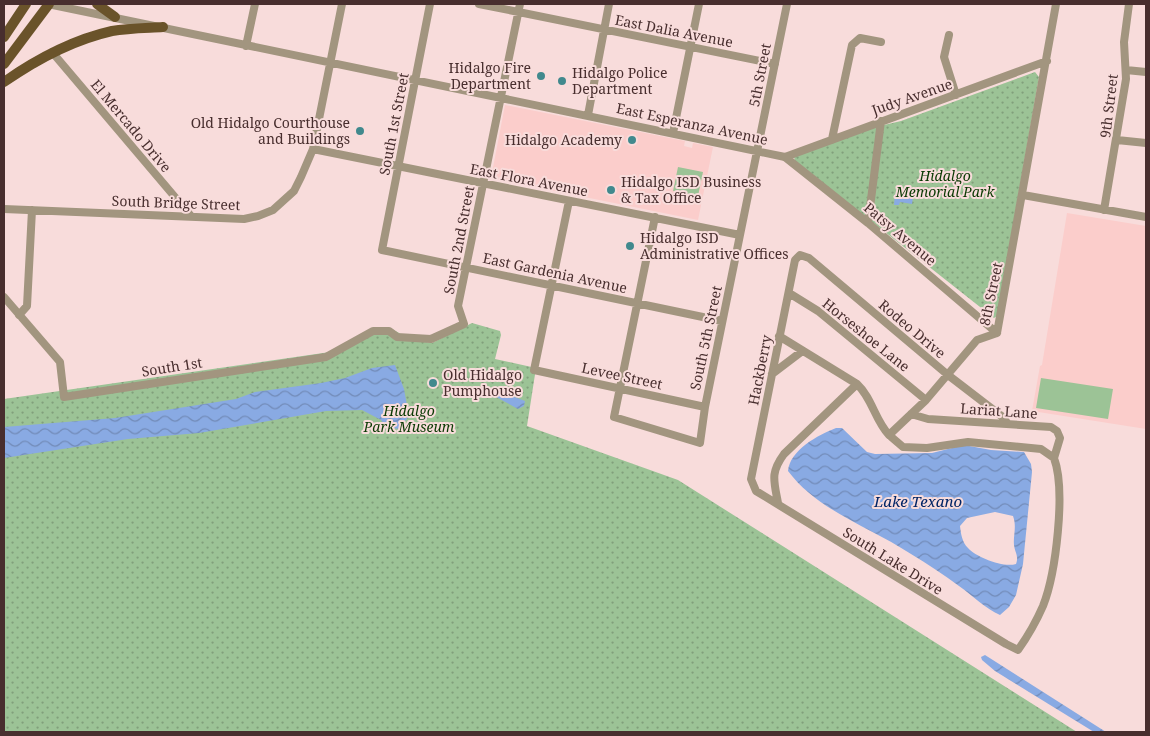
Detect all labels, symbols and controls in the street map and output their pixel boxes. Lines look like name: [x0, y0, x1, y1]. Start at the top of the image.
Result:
street label: East Dalia Avenue: [613, 10, 735, 51]
street label: 5th Street: [744, 41, 775, 108]
place label: Hidalgo Fire Department: [449, 58, 531, 93]
place label: Hidalgo Police Department: [572, 63, 667, 98]
marker: Hidalgo Fire Department: [535, 70, 547, 82]
street label: South 1st Street: [374, 71, 413, 177]
street label: 9th Street: [1095, 73, 1122, 139]
street label: Judy Avenue: [868, 74, 955, 120]
street label: El Mercado Drive: [87, 75, 176, 176]
marker: Hidalgo Police Department: [556, 75, 568, 87]
street label: East Esperanza Avenue: [615, 98, 770, 149]
place label: Old Hidalgo Courthouse and Buildings: [191, 113, 350, 148]
marker: Old Hidalgo Courthouse and Buildings: [354, 125, 366, 137]
place label: Hidalgo Academy: [505, 130, 622, 149]
marker: Hidalgo Academy: [626, 134, 638, 146]
street label: East Flora Avenue: [468, 159, 590, 200]
park label: Hidalgo Memorial Park: [895, 166, 995, 201]
place label: Hidalgo ISD Business & Tax Office: [621, 172, 761, 207]
street label: South 2nd Street: [439, 184, 478, 296]
marker: Hidalgo ISD Business & Tax Office: [605, 184, 617, 196]
street label: South Bridge Street: [111, 191, 241, 214]
street label: Patsy Avenue: [860, 198, 941, 270]
place label: Hidalgo ISD Administrative Offices: [640, 228, 789, 263]
marker: Hidalgo ISD Administrative Offices: [624, 240, 636, 252]
street label: East Gardenia Avenue: [481, 248, 629, 297]
street label: 8th Street: [975, 260, 1007, 327]
street label: South 5th Street: [685, 284, 726, 392]
street label: Horseshoe Lane: [819, 294, 914, 376]
street label: Rodeo Drive: [875, 295, 950, 362]
street label: Hackberry: [743, 333, 776, 407]
street label: South 1st: [140, 352, 204, 381]
street label: Levee Street: [580, 358, 664, 393]
place label: Old Hidalgo Pumphouse: [443, 365, 522, 400]
marker: Old Hidalgo Pumphouse: [427, 377, 439, 389]
street label: Lariat Lane: [960, 398, 1038, 423]
park label: Hidalgo Park Museum: [363, 401, 455, 436]
water label: Lake Texano: [873, 491, 962, 511]
street label: South Lake Drive: [840, 522, 947, 599]

